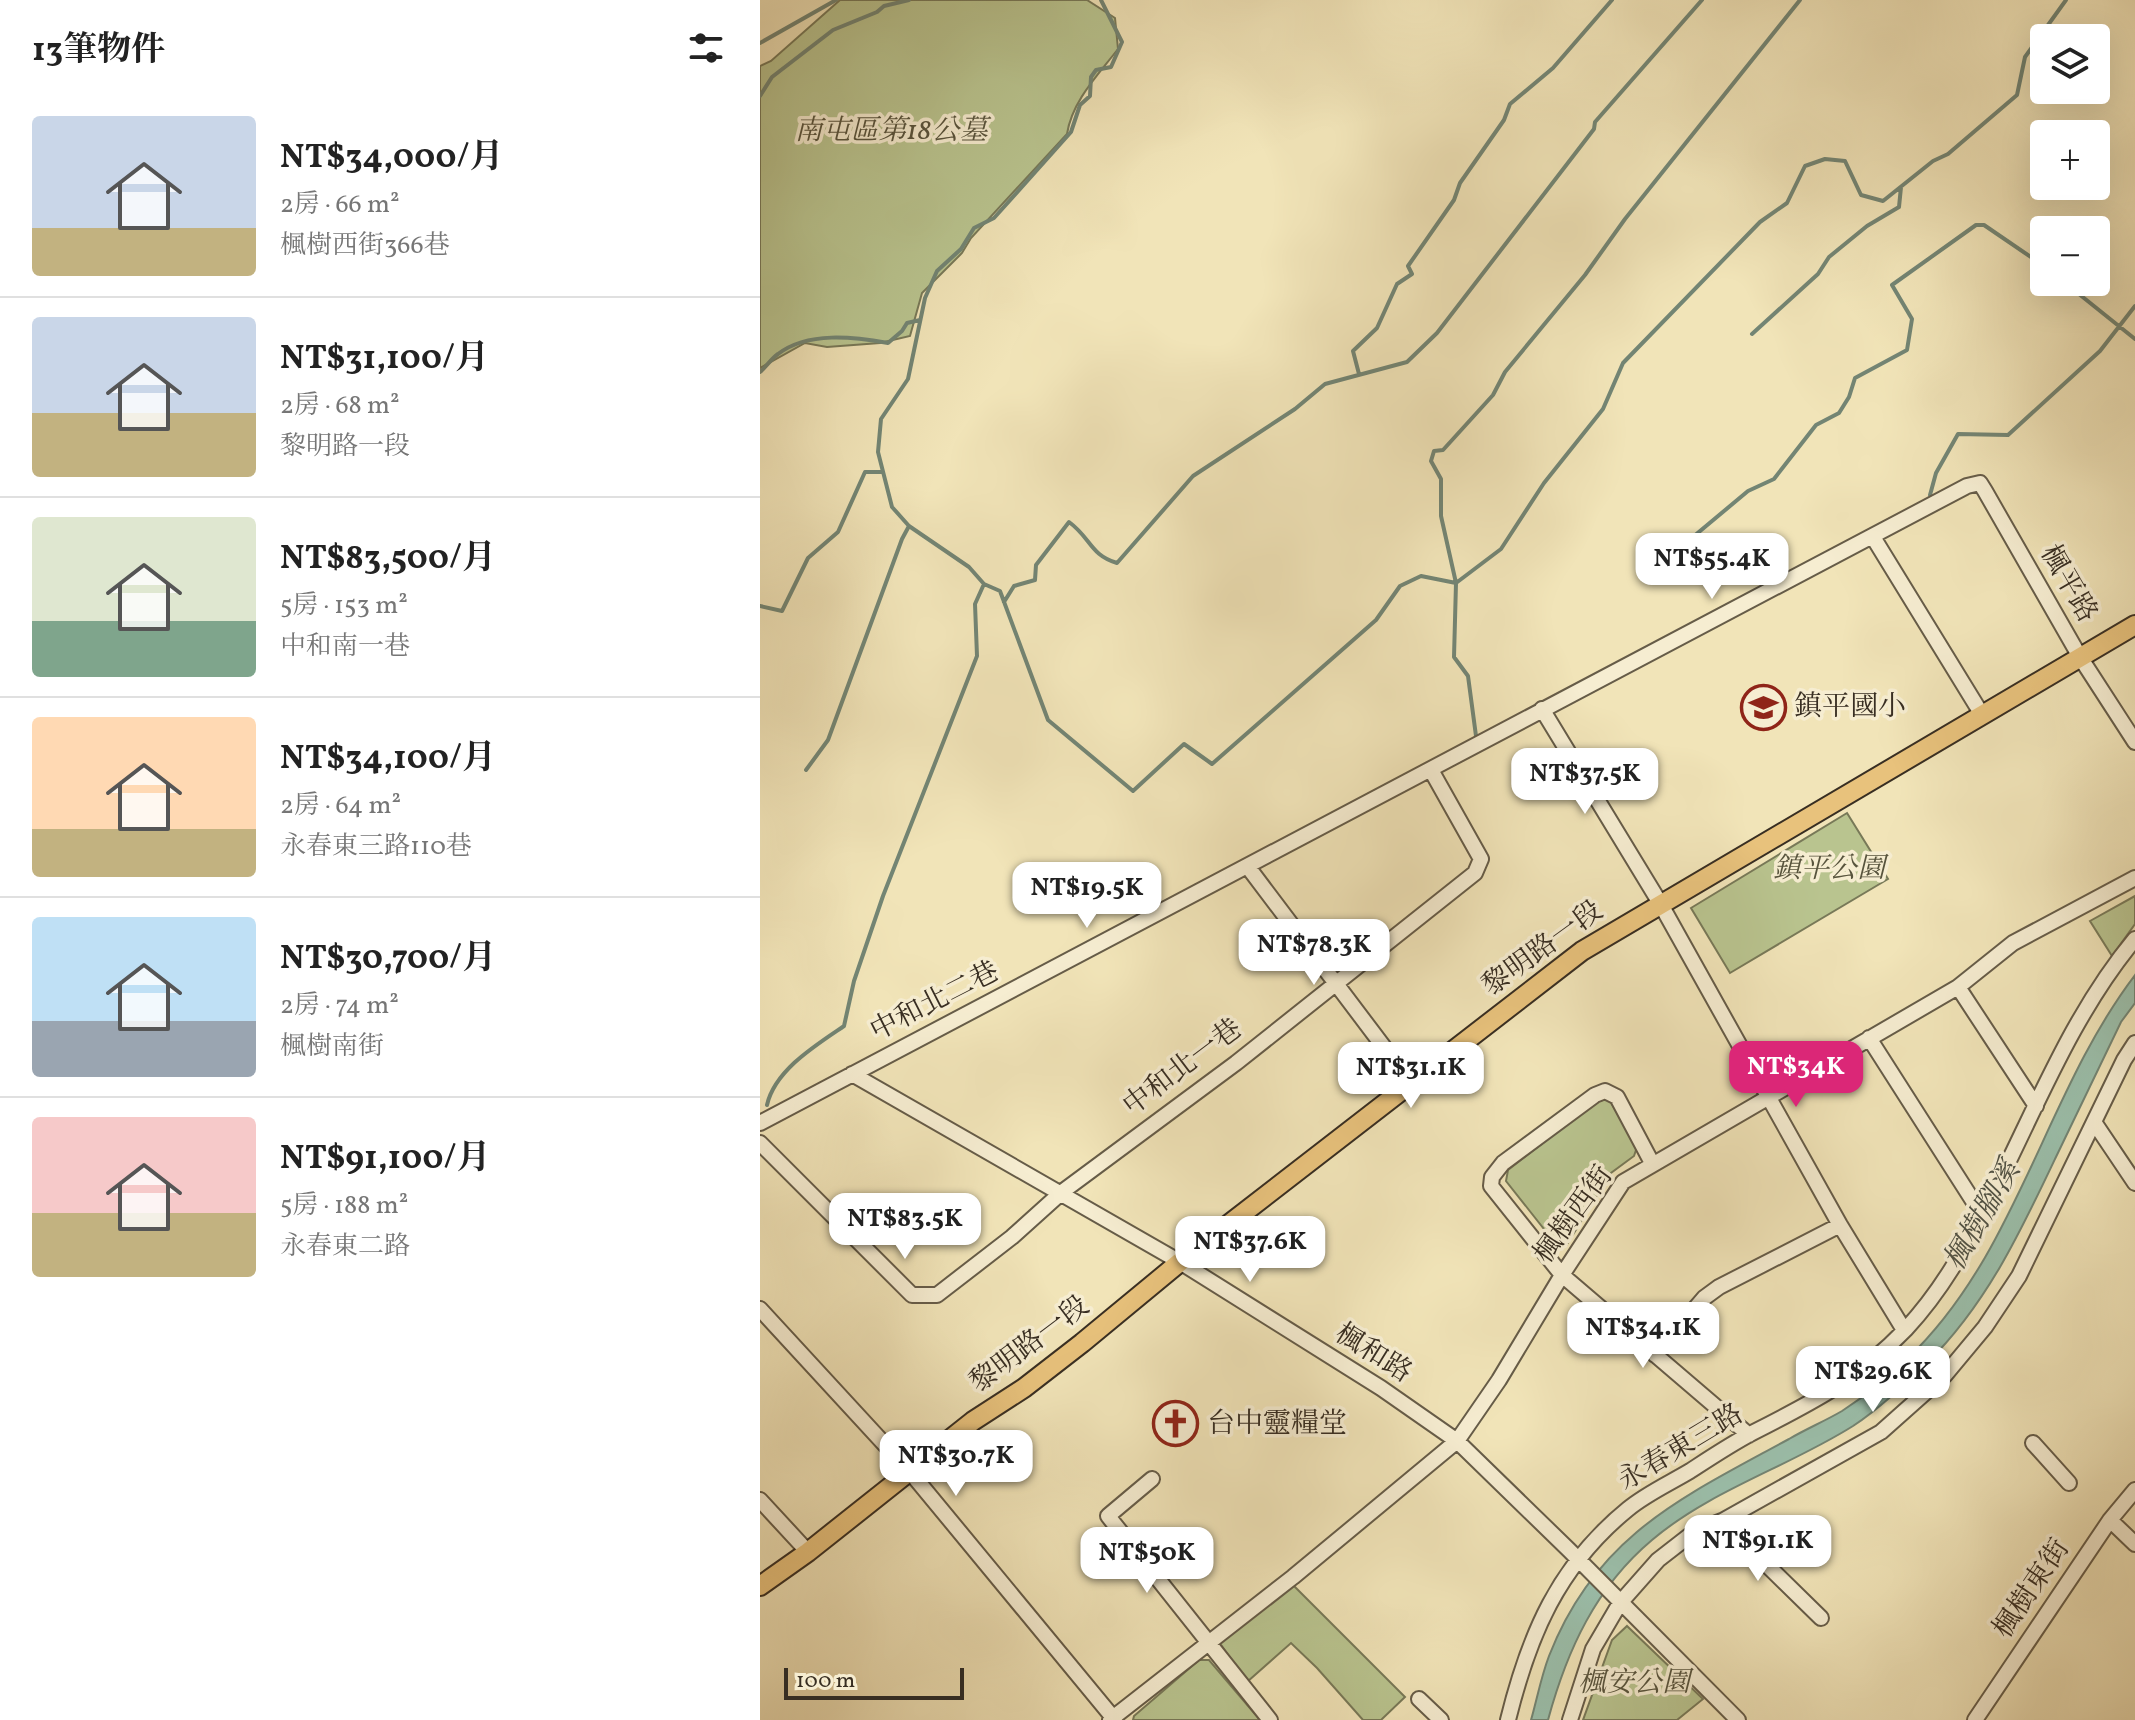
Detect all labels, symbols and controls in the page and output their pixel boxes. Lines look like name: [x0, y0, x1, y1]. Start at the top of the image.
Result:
map controls: [2030, 24, 2110, 296]
button: layers: [2030, 24, 2110, 104]
icon: filters: [684, 26, 728, 70]
text: 13筆物件: [32, 28, 165, 75]
park label: 南屯區第18公墓: [795, 112, 991, 151]
button: +: [2030, 120, 2110, 200]
text: NT$34,000/月: [280, 135, 504, 182]
icon: home: [96, 148, 192, 244]
text: 2房 · 66 m²: [280, 187, 400, 223]
button: −: [2030, 216, 2110, 296]
text: 楓樹西街366巷: [280, 228, 450, 264]
text: NT$31,100/月: [280, 336, 489, 383]
icon: home: [96, 349, 192, 445]
text: 2房 · 68 m²: [280, 388, 400, 424]
text: 黎明路一段: [280, 429, 410, 465]
pin: NT$55.4K: [1629, 533, 1795, 601]
text: NT$83,500/月: [280, 536, 496, 583]
street label: 楓平路: [2030, 538, 2106, 630]
text: NT$55.4K: [1654, 541, 1770, 577]
icon: home: [96, 549, 192, 645]
text: 5房 · 153 m²: [280, 588, 408, 624]
text: 中和南一巷: [280, 629, 410, 665]
school or university icon: 鎮平國小: [1739, 683, 1787, 731]
place label: 鎮平國小: [1794, 688, 1906, 727]
text: NT$34,100/月: [280, 736, 496, 783]
pin: NT$37.5K: [1502, 748, 1668, 816]
icon: home: [96, 749, 192, 845]
text: NT$37.5K: [1529, 756, 1641, 792]
text: 2房 · 64 m²: [280, 788, 401, 824]
text: 永春東三路110巷: [280, 829, 472, 865]
park label: 鎮平公園: [1773, 850, 1889, 889]
pin: NT$19.5K: [1004, 862, 1170, 930]
text: NT$19.5K: [1030, 870, 1144, 906]
street label: 黎明路一段: [1475, 892, 1611, 1006]
pin: NT$78.3K: [1231, 919, 1397, 987]
text: NT$78.3K: [1257, 927, 1371, 963]
text: NT$30,700/月: [280, 936, 496, 983]
icon: home: [96, 949, 192, 1045]
street label: 中和北二巷: [864, 953, 1006, 1051]
text: 2房 · 74 m²: [280, 988, 399, 1024]
street label: 中和北一巷: [1115, 1010, 1251, 1126]
text: 楓樹南街: [280, 1029, 384, 1065]
pin: NT$34K: [1731, 1041, 1861, 1109]
pin: NT$31.1K: [1328, 1042, 1494, 1110]
text: NT$34K: [1747, 1049, 1845, 1085]
text: NT$31.1K: [1356, 1050, 1466, 1086]
text: NT$91,100/月: [280, 1136, 490, 1183]
icon: home: [96, 1149, 192, 1245]
water label: 楓樹腳溪: [1935, 1151, 2033, 1278]
street label: 楓樹西街: [1525, 1158, 1623, 1272]
text: 5房 · 188 m²: [280, 1188, 408, 1224]
pin: NT$83.5K: [822, 1193, 988, 1261]
text: NT$83.5K: [847, 1201, 963, 1237]
pin: NT$37.6K: [1167, 1216, 1333, 1284]
text: NT$37.6K: [1193, 1224, 1307, 1260]
text: 永春東二路: [280, 1229, 410, 1265]
street label: 黎明路一段: [962, 1287, 1098, 1403]
pin: NT$34.1K: [1560, 1302, 1726, 1370]
text: NT$34.1K: [1585, 1310, 1701, 1346]
street label: 楓和路: [1327, 1315, 1419, 1393]
pin: NT$29.6K: [1790, 1346, 1956, 1414]
text: NT$29.6K: [1814, 1354, 1932, 1390]
street label: 永春東三路: [1611, 1395, 1751, 1501]
church icon: 台中靈糧堂: [1152, 1400, 1200, 1448]
place label: 台中靈糧堂: [1207, 1405, 1347, 1444]
pin: NT$30.7K: [873, 1430, 1039, 1498]
text: NT$30.7K: [898, 1438, 1014, 1474]
pin: NT$91.1K: [1675, 1515, 1841, 1583]
text: NT$91.1K: [1702, 1523, 1814, 1559]
pin: NT$50K: [1082, 1527, 1212, 1595]
street label: 楓樹東街: [1985, 1532, 2079, 1646]
text: NT$50K: [1098, 1535, 1196, 1571]
scale bar: [784, 1664, 964, 1700]
park label: 楓安公園: [1578, 1664, 1694, 1703]
text: 100 m: [796, 1666, 855, 1697]

